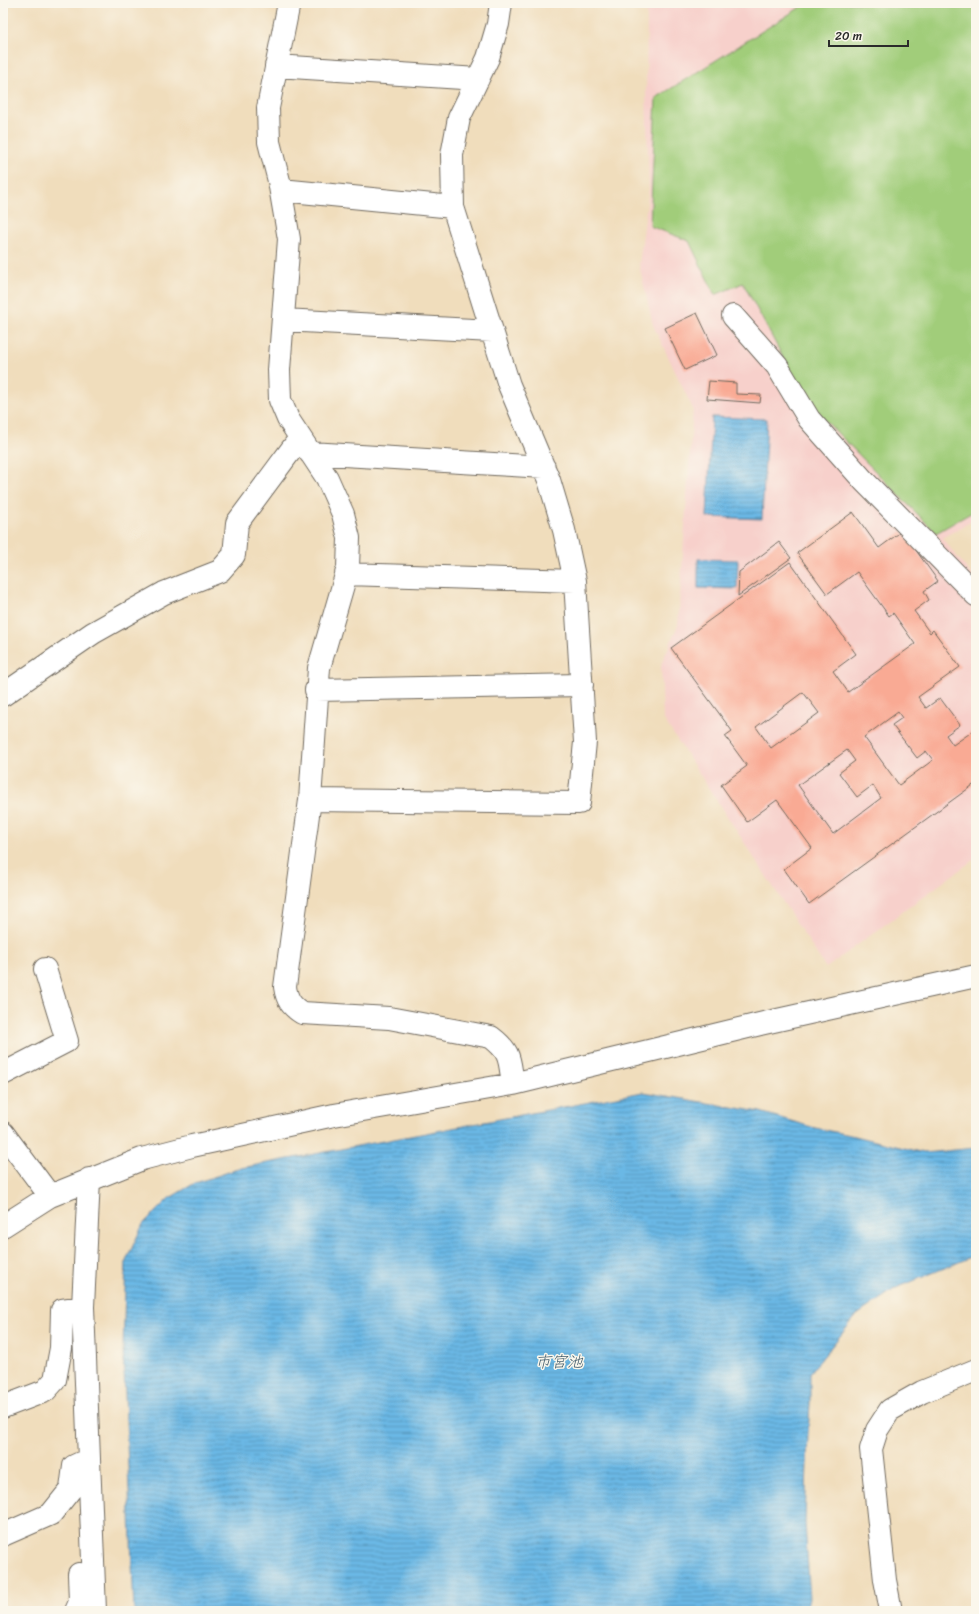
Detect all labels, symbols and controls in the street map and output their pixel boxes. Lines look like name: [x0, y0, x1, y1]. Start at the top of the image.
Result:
scale bar: [829, 22, 908, 48]
text: 20 m: [835, 25, 862, 47]
water label: 市宮池: [535, 1347, 584, 1376]

